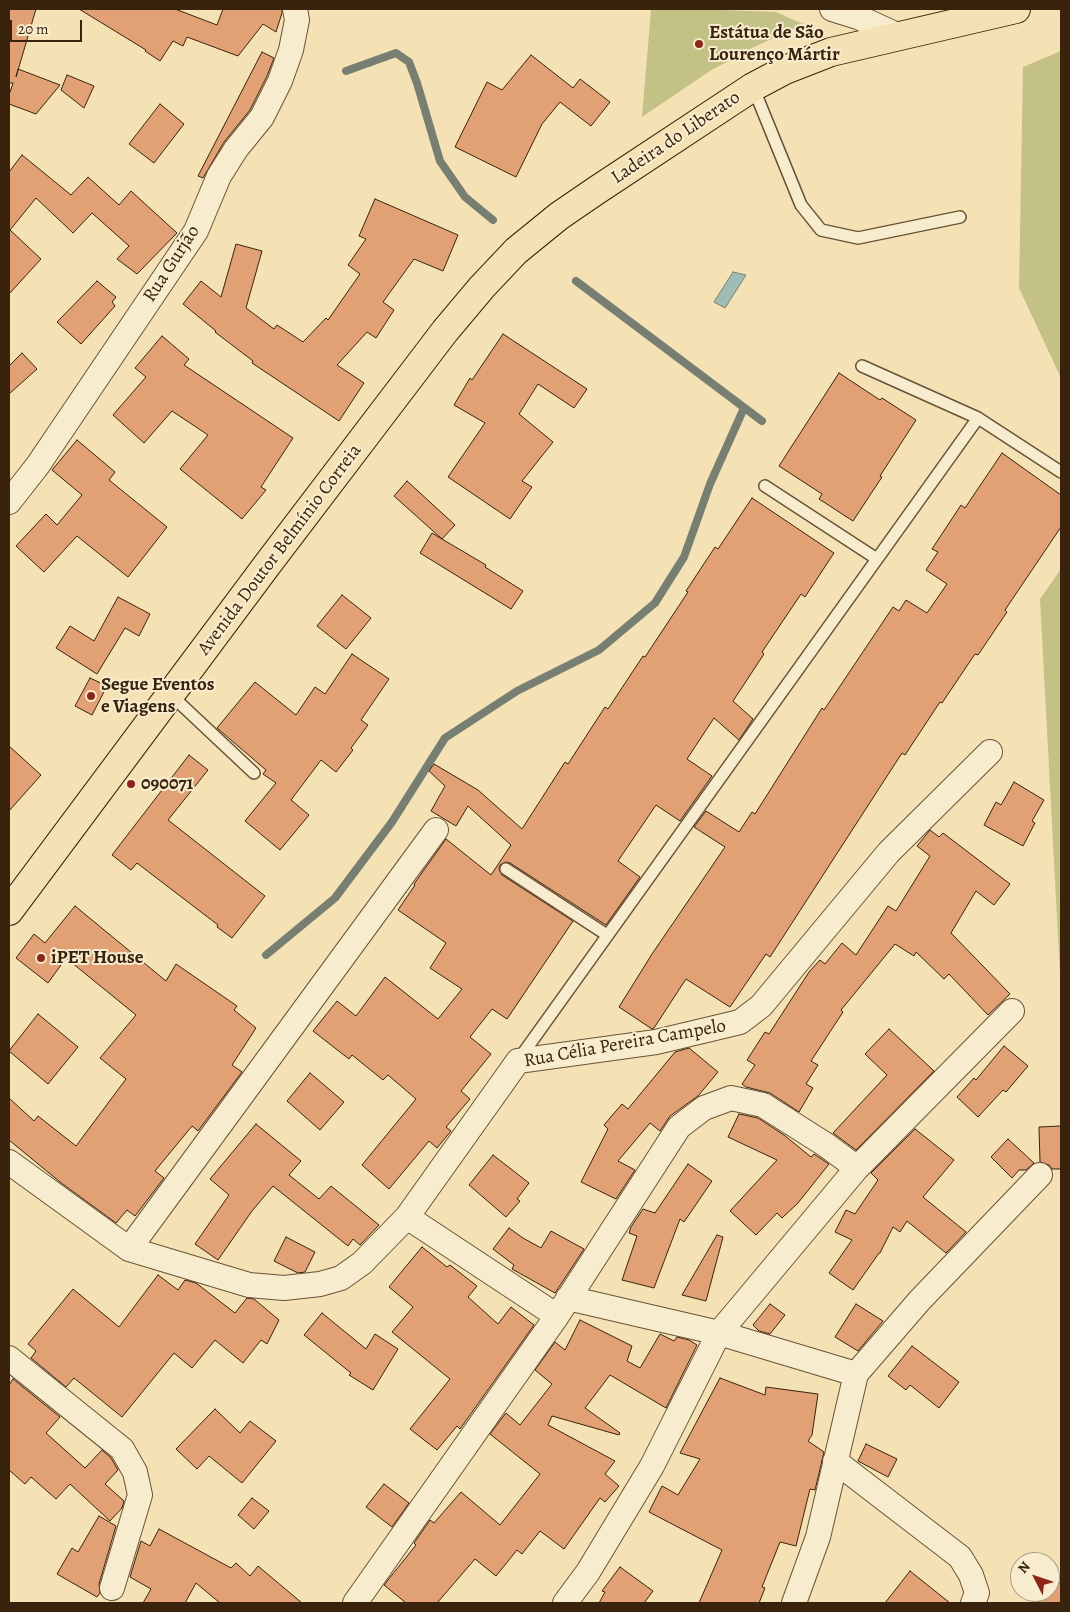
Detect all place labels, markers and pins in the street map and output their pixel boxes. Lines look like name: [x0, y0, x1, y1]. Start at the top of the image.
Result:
place label: Estátua de São Lourenço Mártir: [709, 22, 840, 66]
marker: Estátua de São Lourenço Mártir: [693, 38, 705, 50]
place label: Segue Eventos e Viagens: [101, 674, 215, 718]
marker: Segue Eventos e Viagens: [85, 690, 97, 702]
place label: 090071: [141, 773, 193, 795]
marker: 090071: [125, 778, 137, 790]
place label: iPET House: [51, 947, 143, 969]
marker: iPET House: [35, 952, 47, 964]

